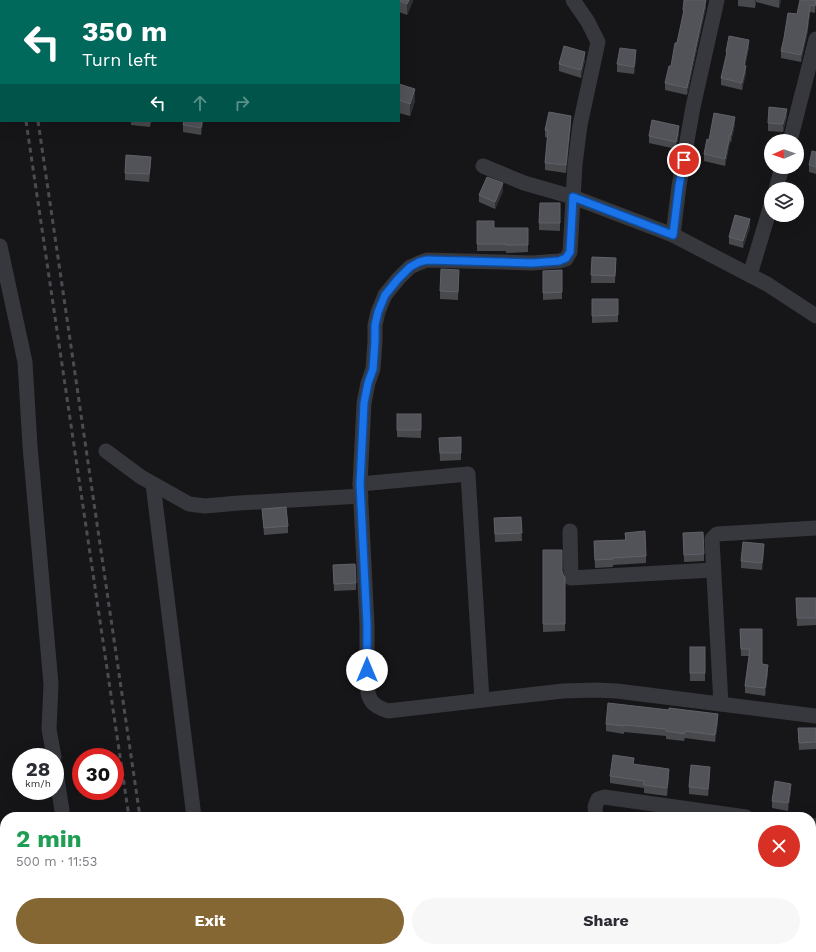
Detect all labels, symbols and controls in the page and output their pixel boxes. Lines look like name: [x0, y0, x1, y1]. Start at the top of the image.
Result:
text: 350 m: [82, 15, 167, 48]
icon: left: [16, 16, 68, 68]
text: Turn left: [82, 49, 157, 70]
icon: left: [147, 92, 169, 114]
icon: ahead: [189, 92, 211, 114]
icon: right: [231, 92, 253, 114]
north arrow: [764, 134, 804, 174]
map controls: [764, 134, 804, 222]
pin: [667, 143, 701, 177]
icon: arrive: [673, 149, 695, 171]
button: layers: [764, 182, 804, 222]
position arrow: [346, 649, 388, 691]
speed limit sign: 30: [72, 748, 124, 800]
text: 28: [26, 757, 50, 781]
text: km/h: [25, 778, 51, 789]
text: 2 min: [16, 825, 82, 853]
button: close: [758, 825, 800, 867]
text: 500 m · 11:53: [16, 854, 97, 869]
button: Exit: [16, 898, 404, 944]
button: Share: [412, 898, 800, 944]

